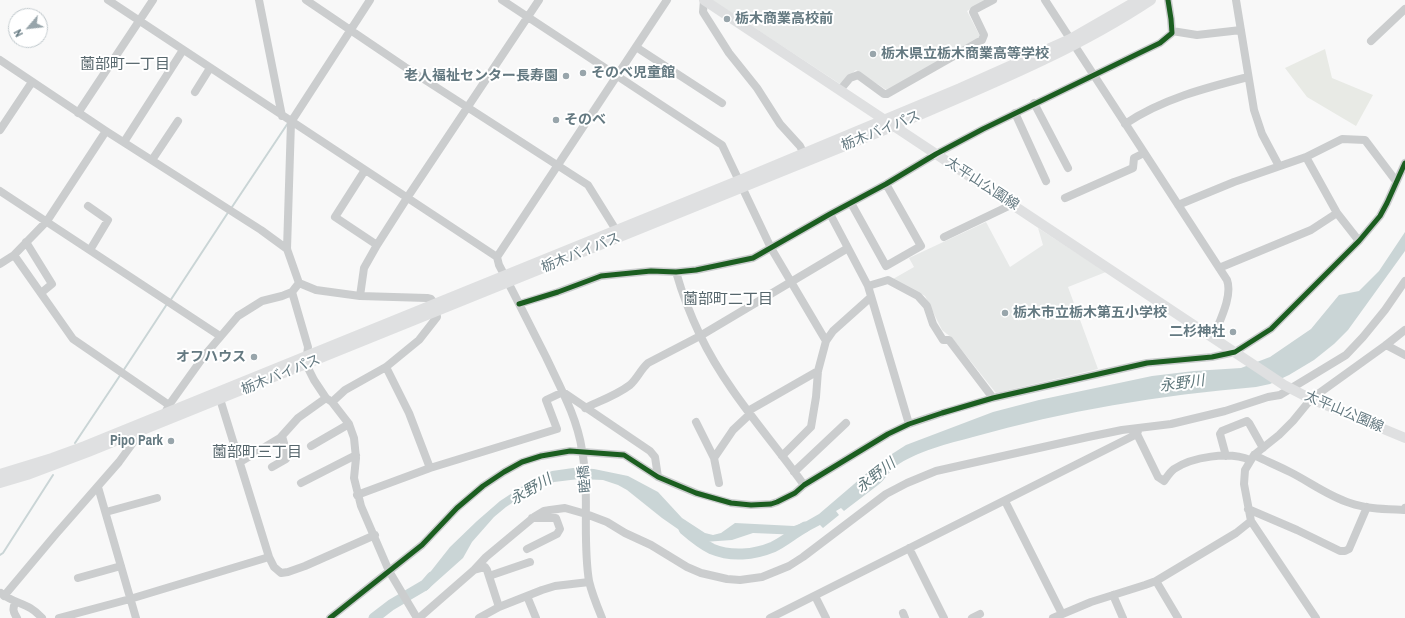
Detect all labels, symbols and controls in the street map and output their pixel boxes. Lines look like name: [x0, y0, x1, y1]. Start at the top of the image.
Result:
north arrow: [8, 8, 48, 48]
place label: 栃木商業高校前: [735, 11, 833, 27]
marker: 栃木商業高校前: [722, 14, 732, 24]
text: N: [11, 27, 26, 39]
place label: 栃木県立栃木商業高等学校: [881, 46, 1049, 62]
marker: 栃木県立栃木商業高等学校: [868, 49, 878, 59]
district label: 薗部町一丁目: [80, 56, 170, 74]
place label: そのべ児童館: [591, 65, 675, 81]
place label: 老人福祉センター長寿園: [404, 68, 558, 84]
marker: そのべ児童館: [578, 68, 588, 78]
marker: 老人福祉センター長寿園: [561, 71, 571, 81]
street label: 栃木バイパス: [839, 107, 923, 155]
place label: そのべ: [564, 112, 606, 128]
marker: そのべ: [551, 115, 561, 125]
street label: 太平山公園線: [942, 154, 1022, 214]
street label: 栃木バイパス: [539, 229, 623, 277]
district label: 薗部町二丁目: [683, 291, 773, 309]
place label: 栃木市立栃木第五小学校: [1013, 305, 1167, 321]
marker: 栃木市立栃木第五小学校: [1000, 308, 1010, 318]
place label: 二杉神社: [1169, 324, 1225, 340]
marker: 二杉神社: [1228, 327, 1238, 337]
place label: オフハウス: [176, 349, 246, 365]
street label: 栃木バイパス: [239, 351, 323, 399]
marker: オフハウス: [249, 352, 259, 362]
water label: 永野川: [1158, 372, 1206, 396]
street label: 太平山公園線: [1302, 388, 1386, 436]
place label: Pipo Park: [110, 433, 163, 449]
marker: Pipo Park: [166, 436, 176, 446]
district label: 薗部町三丁目: [212, 444, 302, 462]
water label: 永野川: [853, 455, 899, 497]
street label: 睦橋: [575, 464, 595, 494]
water label: 永野川: [507, 471, 555, 509]

